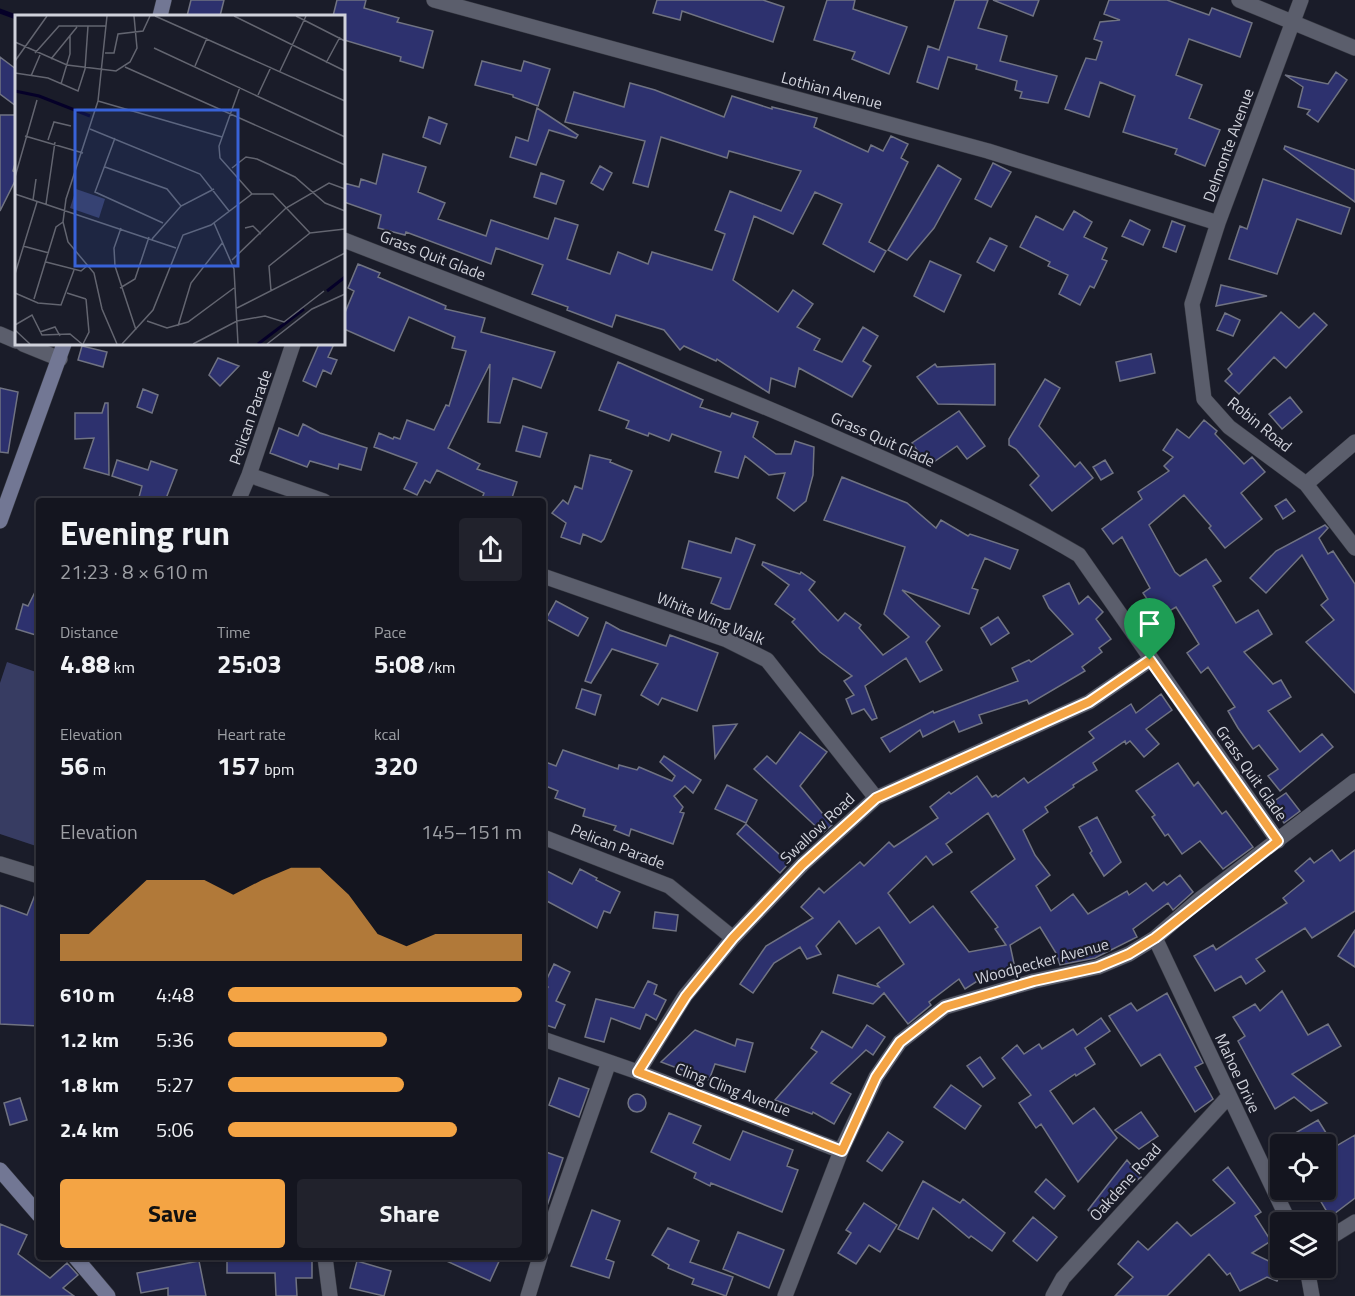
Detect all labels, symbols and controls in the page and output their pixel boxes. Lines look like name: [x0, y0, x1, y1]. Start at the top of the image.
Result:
inset map: [15, 15, 345, 345]
street label: Lothian Avenue: [779, 65, 885, 115]
street label: Delmonte Avenue: [1196, 85, 1260, 205]
street label: Grass Quit Glade: [377, 224, 489, 286]
street label: Pelican Parade: [222, 366, 278, 468]
street label: Robin Road: [1223, 390, 1297, 458]
street label: Grass Quit Glade: [827, 405, 939, 473]
text: Evening run: [60, 508, 230, 558]
button: share: [459, 518, 522, 581]
text: 21:23 · 8 × 610 m: [60, 556, 208, 587]
street label: White Wing Walk: [653, 585, 769, 651]
pin: [1124, 598, 1175, 660]
icon: arrive: [1133, 607, 1166, 640]
text: Distance: [60, 620, 118, 644]
text: Time: [217, 620, 250, 644]
text: Pace: [374, 620, 406, 644]
text: 4.88: [60, 644, 110, 683]
text: 25:03: [217, 644, 282, 683]
text: 5:08: [374, 644, 424, 683]
text: km: [110, 655, 135, 679]
text: /km: [424, 655, 456, 679]
street label: Grass Quit Glade: [1210, 720, 1294, 826]
text: Elevation: [60, 722, 122, 746]
text: Heart rate: [217, 722, 286, 746]
text: kcal: [374, 722, 400, 746]
text: 56: [60, 746, 89, 785]
text: 157: [217, 746, 261, 785]
text: 320: [374, 746, 418, 785]
text: m: [89, 757, 106, 781]
text: bpm: [261, 757, 294, 781]
street label: Swallow Road: [774, 787, 860, 869]
text: Elevation: [60, 816, 138, 847]
text: 145–151 m: [421, 816, 522, 847]
street label: Pelican Parade: [567, 817, 669, 875]
street label: Woodpecker Avenue: [973, 932, 1111, 990]
text: 610 m: [60, 979, 115, 1010]
text: 4:48: [156, 979, 194, 1010]
text: 1.2 km: [60, 1024, 119, 1055]
text: 5:36: [156, 1024, 194, 1055]
street label: Mahoe Drive: [1209, 1029, 1267, 1117]
street label: Cling Cling Avenue: [672, 1056, 794, 1122]
text: 1.8 km: [60, 1069, 119, 1100]
text: 5:27: [156, 1069, 194, 1100]
text: 2.4 km: [60, 1114, 119, 1145]
text: 5:06: [156, 1114, 194, 1145]
map controls: [1270, 1134, 1336, 1278]
button: locate: [1270, 1134, 1336, 1200]
street label: Oakdene Road: [1083, 1138, 1167, 1226]
button: Save: [60, 1179, 285, 1248]
button: Share: [297, 1179, 522, 1248]
button: layers: [1270, 1212, 1336, 1278]

